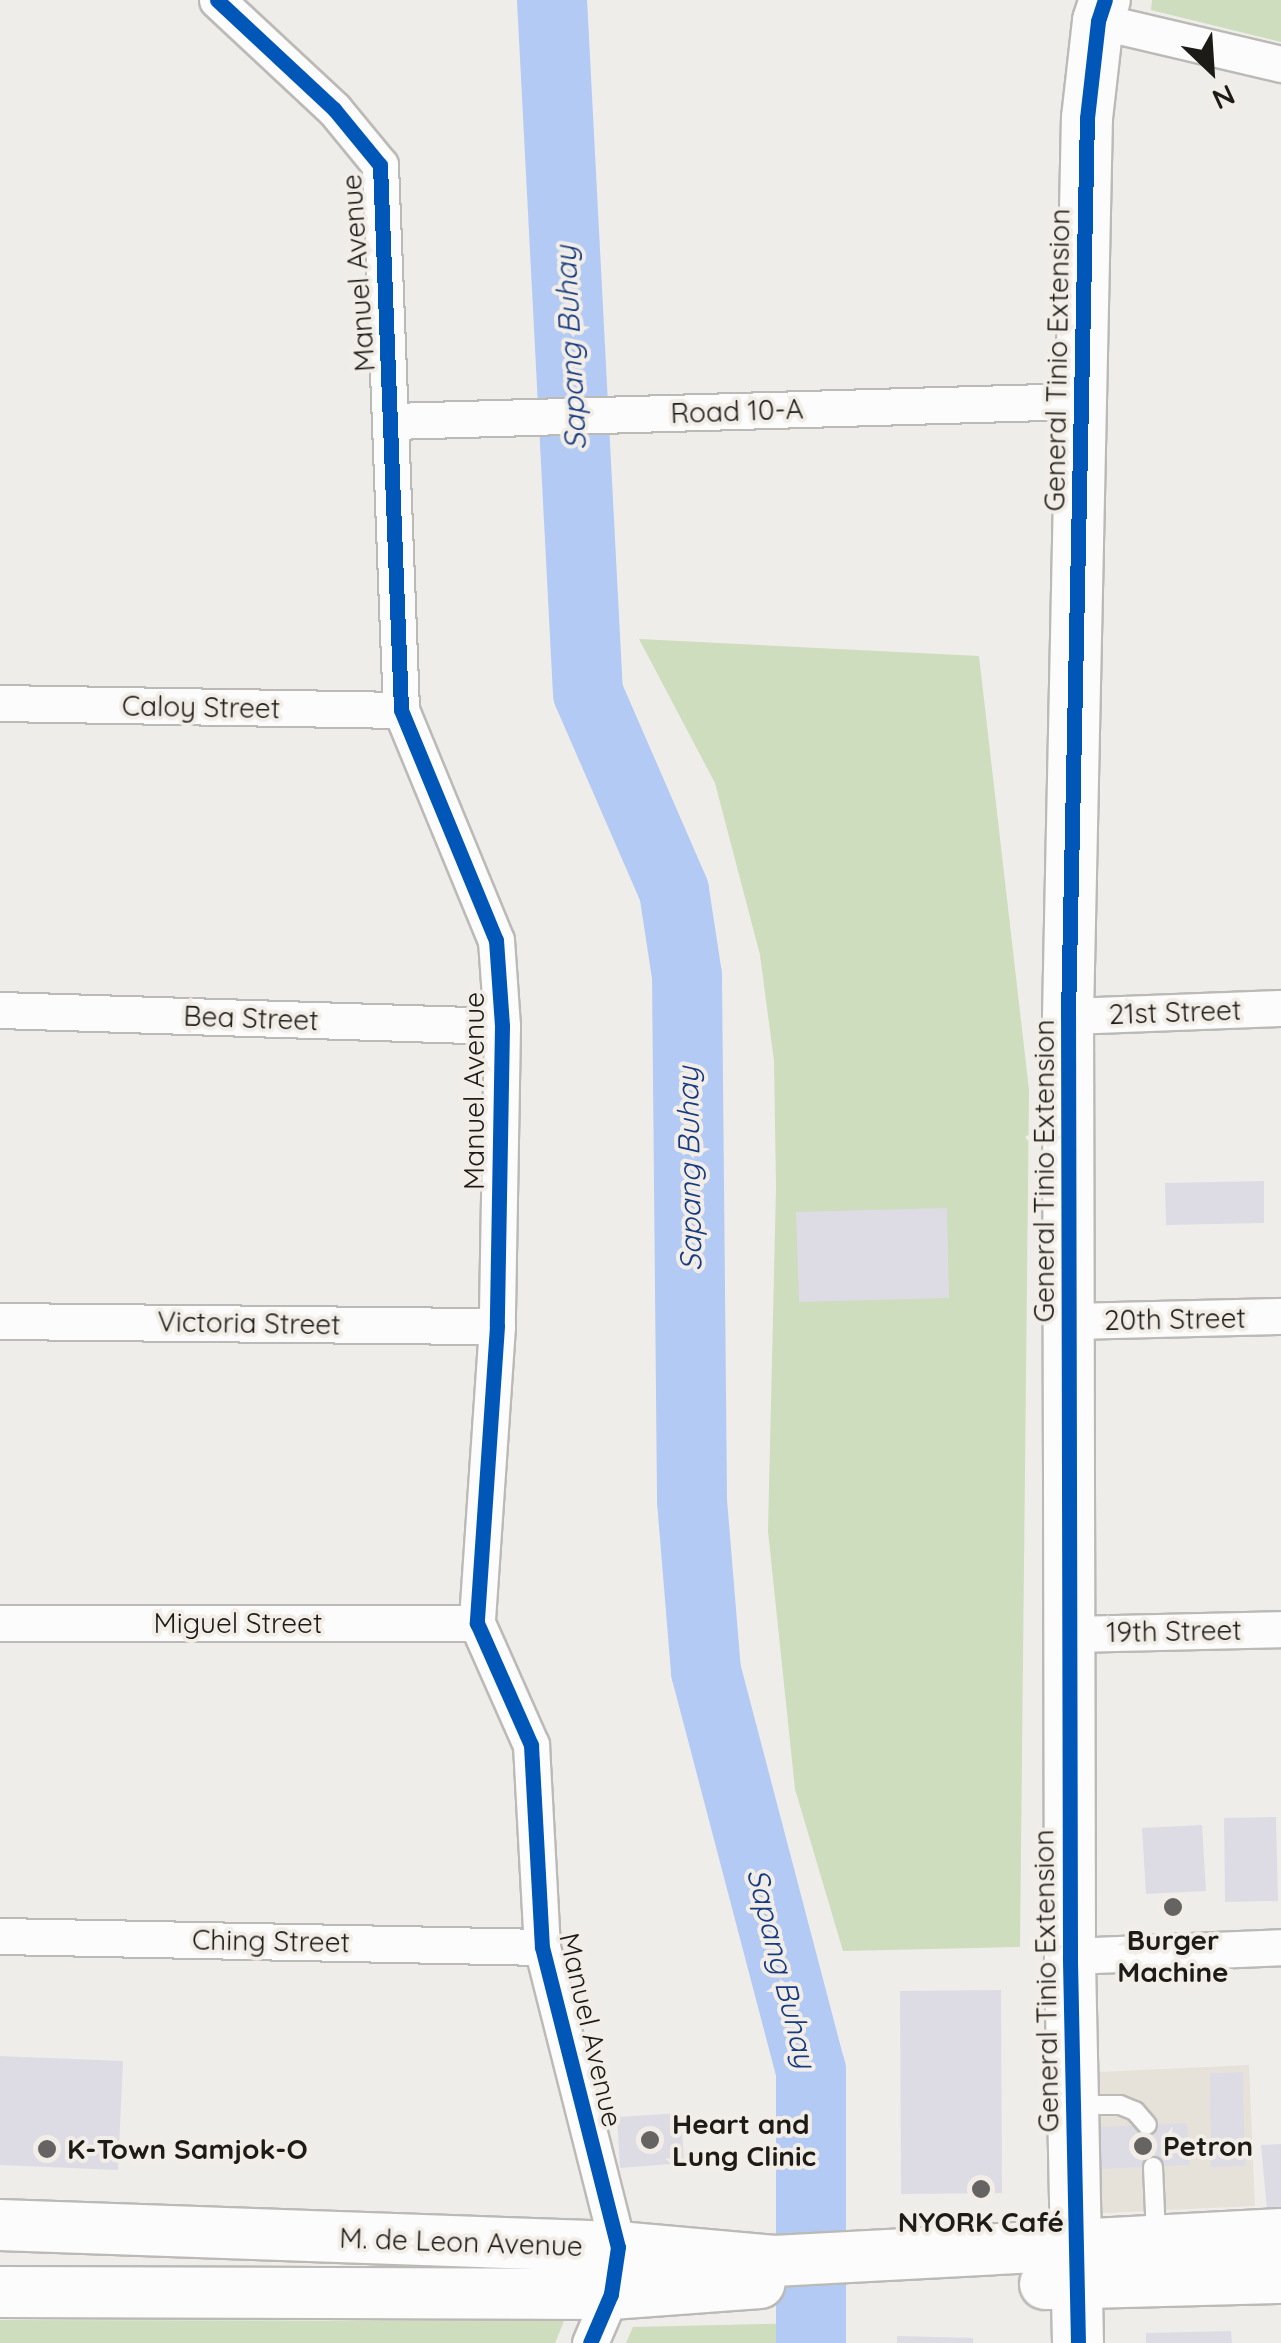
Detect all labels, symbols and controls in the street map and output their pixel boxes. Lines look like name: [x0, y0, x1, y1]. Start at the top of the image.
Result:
north arrow: [1161, 20, 1261, 120]
text: N: [1207, 77, 1241, 118]
street label: Manuel Avenue: [334, 173, 382, 373]
street label: General Tinio Extension: [1038, 208, 1076, 512]
water label: Sapang Buhay: [547, 245, 593, 451]
street label: Road 10-A: [670, 392, 804, 430]
street label: Caloy Street: [122, 689, 280, 725]
street label: Manuel Avenue: [457, 992, 491, 1190]
street label: 21st Street: [1108, 993, 1242, 1031]
street label: Bea Street: [183, 999, 319, 1037]
street label: General Tinio Extension: [1027, 1020, 1061, 1322]
water label: Sapang Buhay: [669, 1066, 709, 1272]
street label: 20th Street: [1104, 1301, 1246, 1337]
street label: Victoria Street: [157, 1305, 341, 1341]
street label: Miguel Street: [154, 1606, 322, 1640]
street label: 19th Street: [1106, 1613, 1242, 1649]
street label: General Tinio Extension: [1027, 1829, 1065, 2133]
water label: Sapang Buhay: [740, 1864, 824, 2072]
marker: Burger Machine: [1162, 1896, 1184, 1918]
street label: Ching Street: [192, 1923, 350, 1959]
place label: Burger Machine: [1117, 1923, 1229, 1989]
street label: Manuel Avenue: [552, 1930, 630, 2130]
place label: Heart and Lung Clinic: [672, 2107, 816, 2173]
marker: Heart and Lung Clinic: [637, 2127, 663, 2153]
place label: Petron: [1163, 2129, 1253, 2163]
place label: K-Town Samjok-O: [67, 2132, 308, 2166]
marker: Petron: [1132, 2135, 1154, 2157]
marker: K-Town Samjok-O: [36, 2138, 58, 2160]
marker: NYORK Café: [970, 2178, 992, 2200]
place label: NYORK Café: [898, 2205, 1064, 2239]
street label: M. de Leon Avenue: [339, 2221, 583, 2263]

